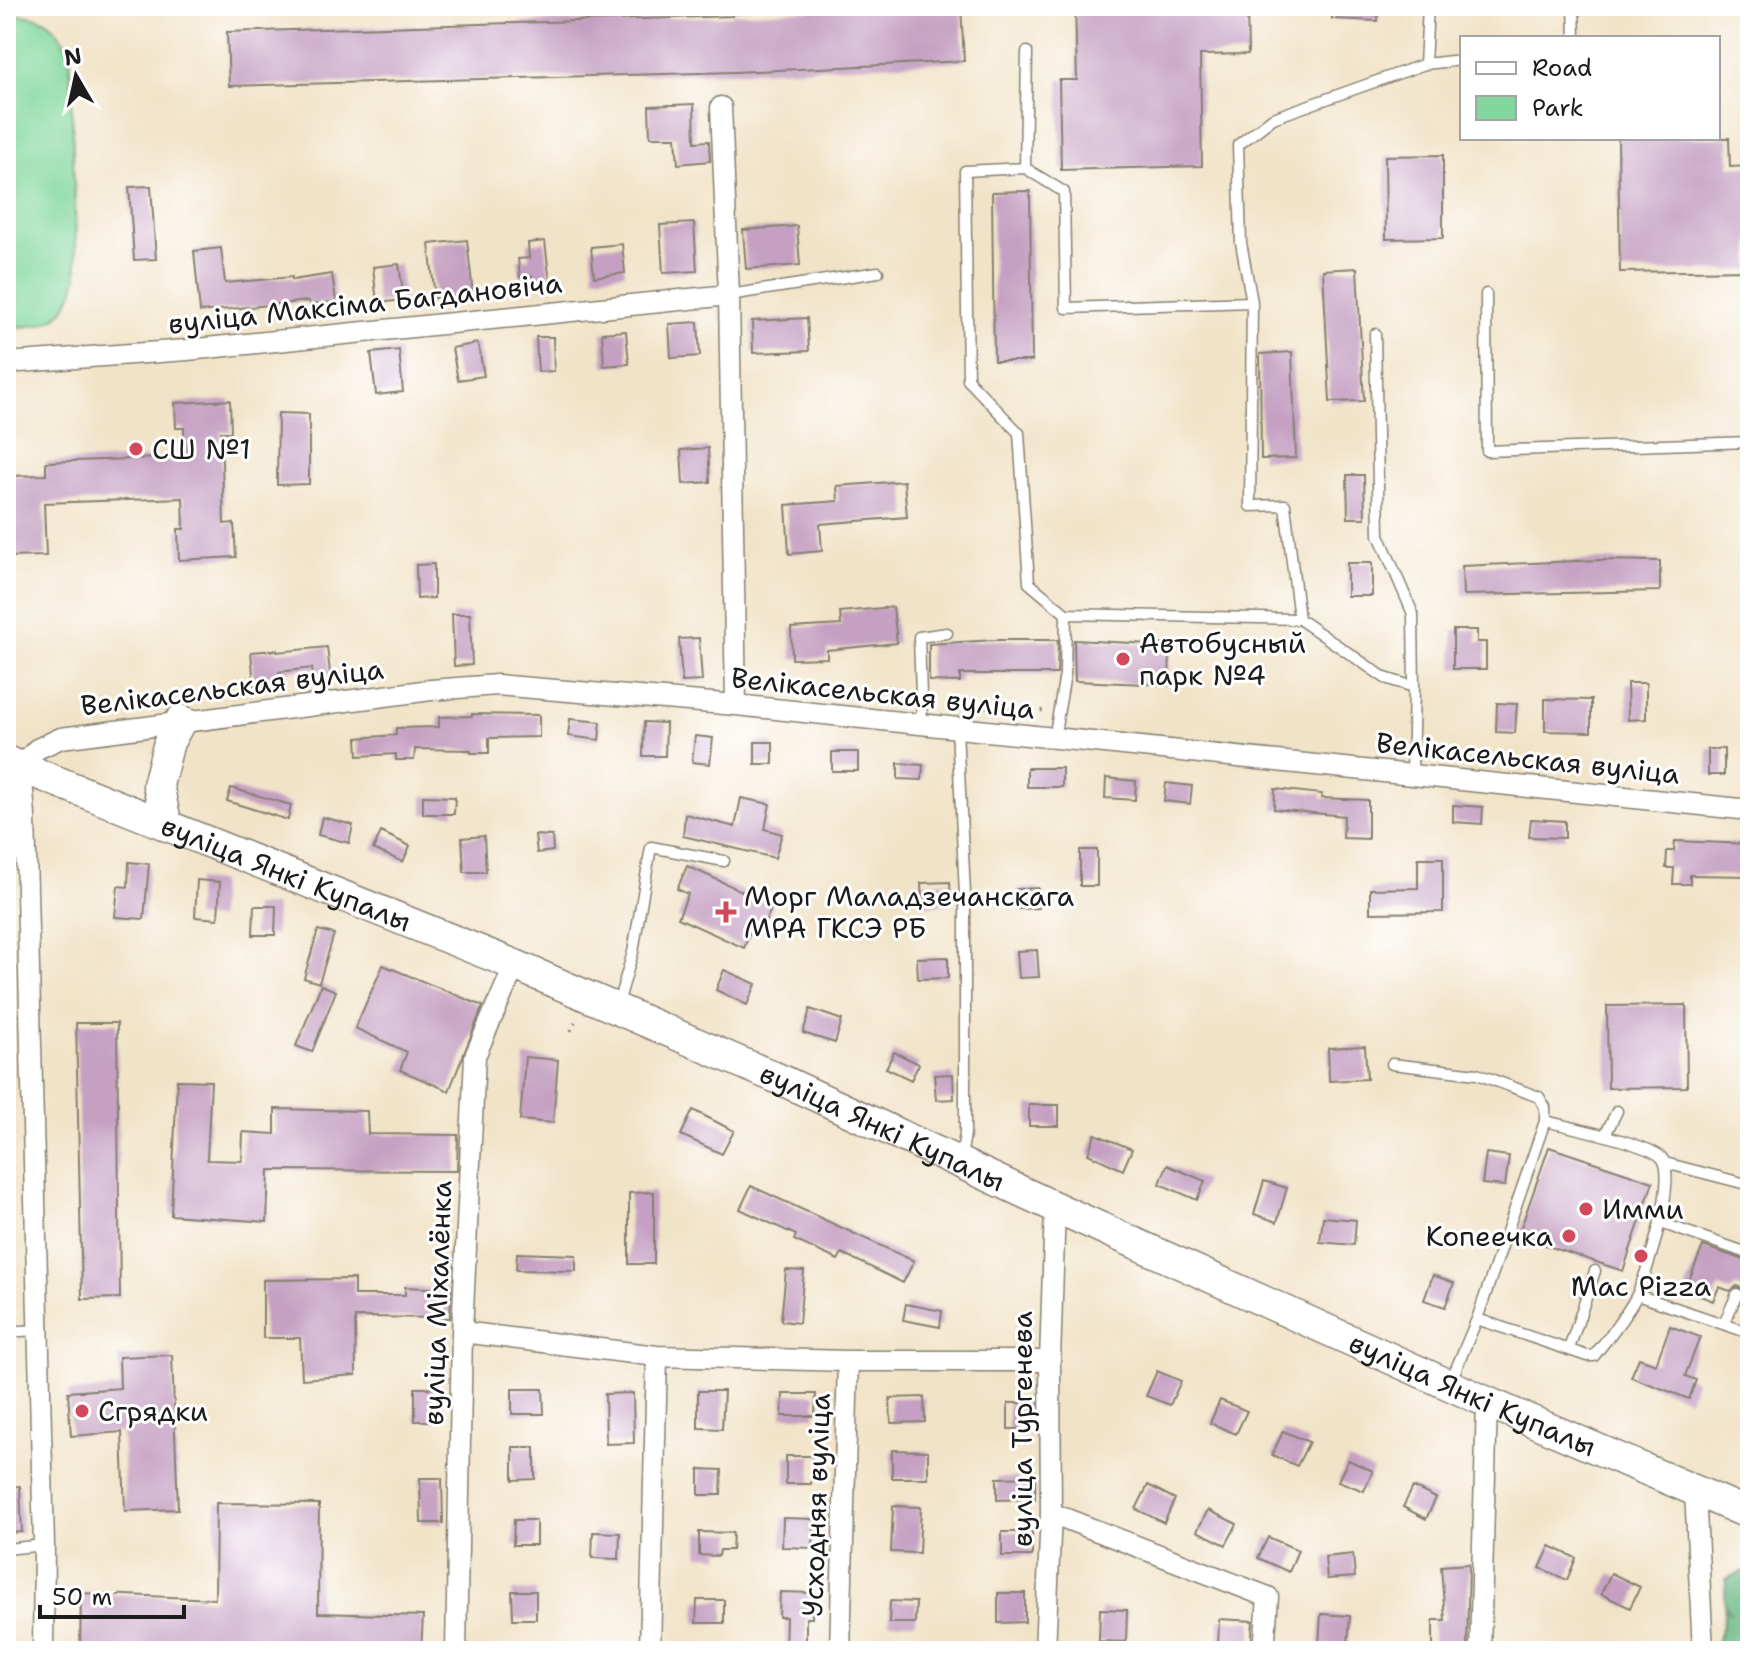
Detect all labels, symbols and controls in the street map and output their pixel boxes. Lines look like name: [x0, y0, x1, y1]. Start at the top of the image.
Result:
north arrow: [36, 36, 116, 116]
legend: [1460, 36, 1720, 140]
text: N: [62, 41, 84, 72]
text: Road: [1532, 52, 1592, 84]
text: Park: [1532, 92, 1584, 124]
street label: вуліца Максіма Багдановіча: [166, 263, 564, 343]
place label: СШ №1: [152, 430, 251, 468]
marker: СШ №1: [127, 440, 145, 458]
place label: Автобусный парк №4: [1139, 624, 1306, 694]
street label: Велікасельская вуліца: [78, 650, 386, 724]
marker: Автобусный парк №4: [1114, 650, 1132, 668]
street label: Велікасельская вуліца: [729, 658, 1037, 728]
street label: Велікасельская вуліца: [1374, 723, 1682, 793]
street label: вуліца Янкі Купалы: [156, 806, 417, 941]
place label: Морг Маладзечанскага МРА ГКСЭ РБ: [744, 877, 1074, 947]
marker: Морг Маладзечанскага МРА ГКСЭ РБ: [715, 901, 737, 923]
street label: вуліца Янкі Купалы: [754, 1054, 1011, 1200]
street label: вуліца Міхалёнка: [414, 1180, 460, 1426]
place label: Имми: [1602, 1190, 1684, 1228]
marker: Имми: [1577, 1200, 1595, 1218]
place label: Копеечка: [1425, 1217, 1553, 1255]
marker: Копеечка: [1560, 1227, 1578, 1245]
marker: Mac Pizza: [1632, 1247, 1650, 1265]
place label: Mac Pizza: [1571, 1267, 1711, 1305]
street label: вуліца Тургенева: [1003, 1311, 1041, 1547]
street label: вуліца Янкі Купалы: [1343, 1323, 1602, 1465]
place label: Сгрядки: [98, 1392, 208, 1430]
street label: Усходняя вуліца: [793, 1393, 839, 1617]
marker: Сгрядки: [73, 1402, 91, 1420]
scale bar: [40, 1569, 184, 1619]
text: 50 m: [52, 1581, 112, 1613]

